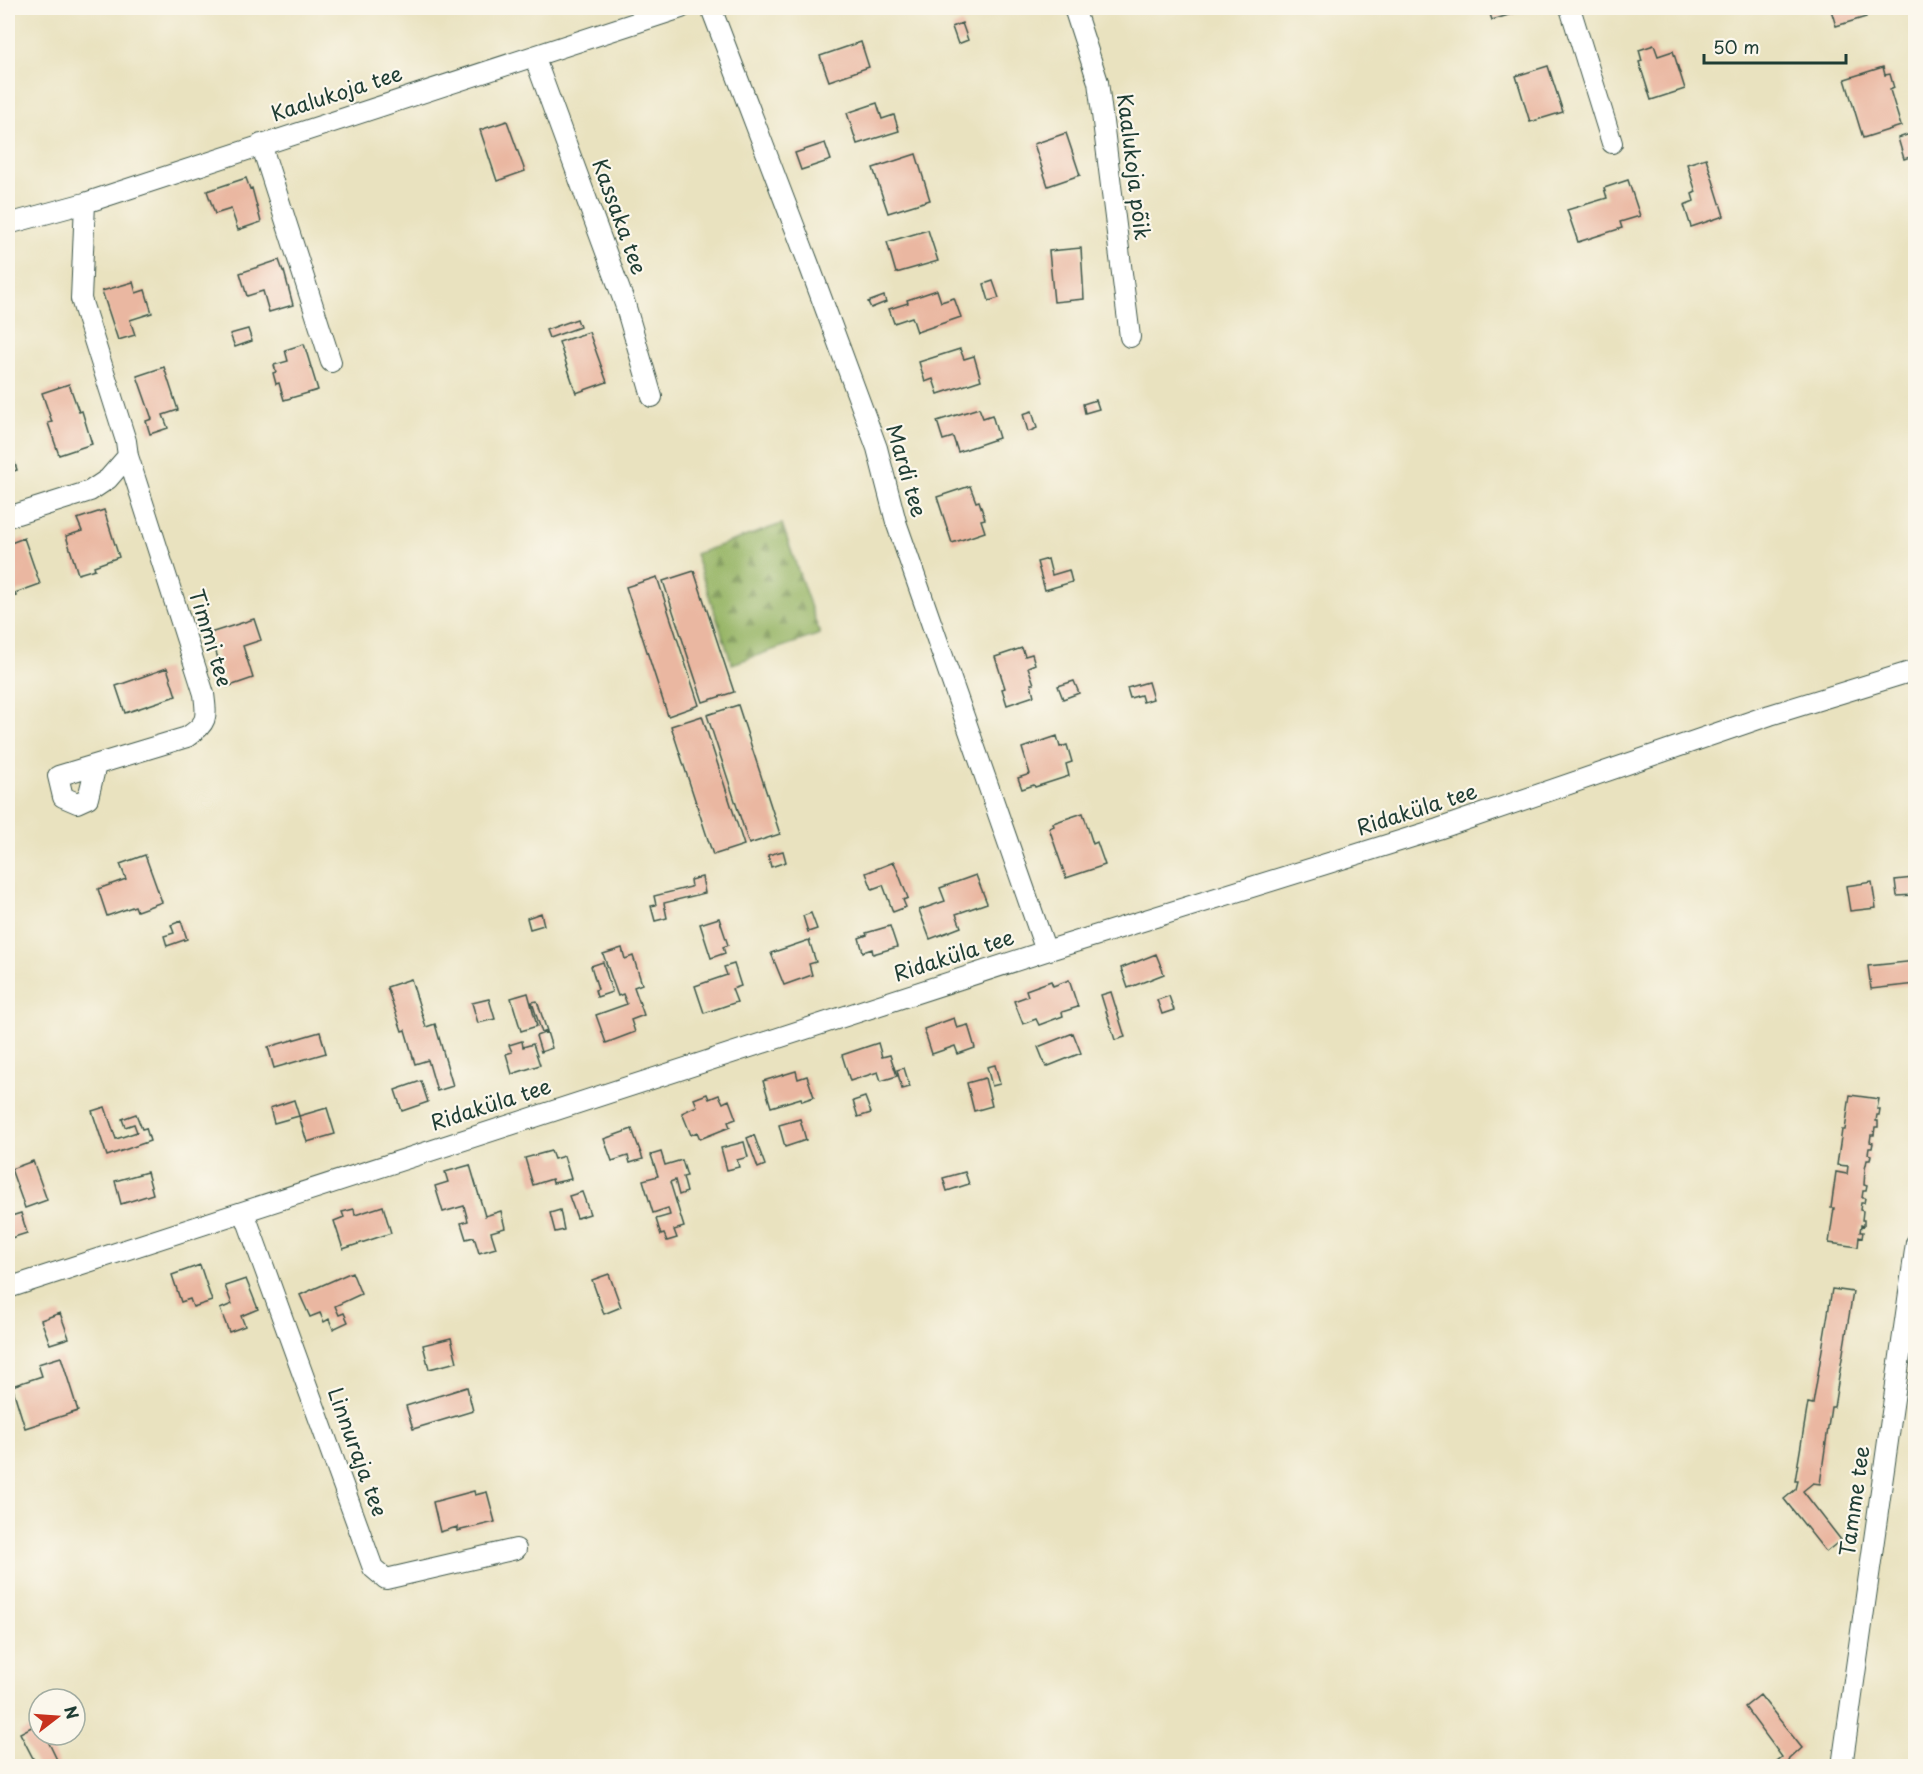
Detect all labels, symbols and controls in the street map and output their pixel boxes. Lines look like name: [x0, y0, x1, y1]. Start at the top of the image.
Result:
scale bar: [1704, 27, 1846, 65]
text: 50 m: [1713, 33, 1760, 60]
street label: Kaalukoja tee: [267, 56, 406, 128]
street label: Kaalukoja põik: [1110, 92, 1160, 242]
street label: Kassaka tee: [585, 154, 657, 279]
street label: Mardi tee: [879, 420, 936, 521]
street label: Timmi tee: [182, 585, 242, 690]
street label: Ridaküla tee: [1352, 773, 1481, 843]
street label: Ridaküla tee: [889, 919, 1018, 989]
street label: Ridaküla tee: [426, 1068, 555, 1138]
street label: Linnuraja tee: [321, 1382, 397, 1520]
street label: Tamme tee: [1829, 1443, 1877, 1558]
north arrow: [27, 1687, 87, 1747]
text: N: [59, 1703, 86, 1722]

